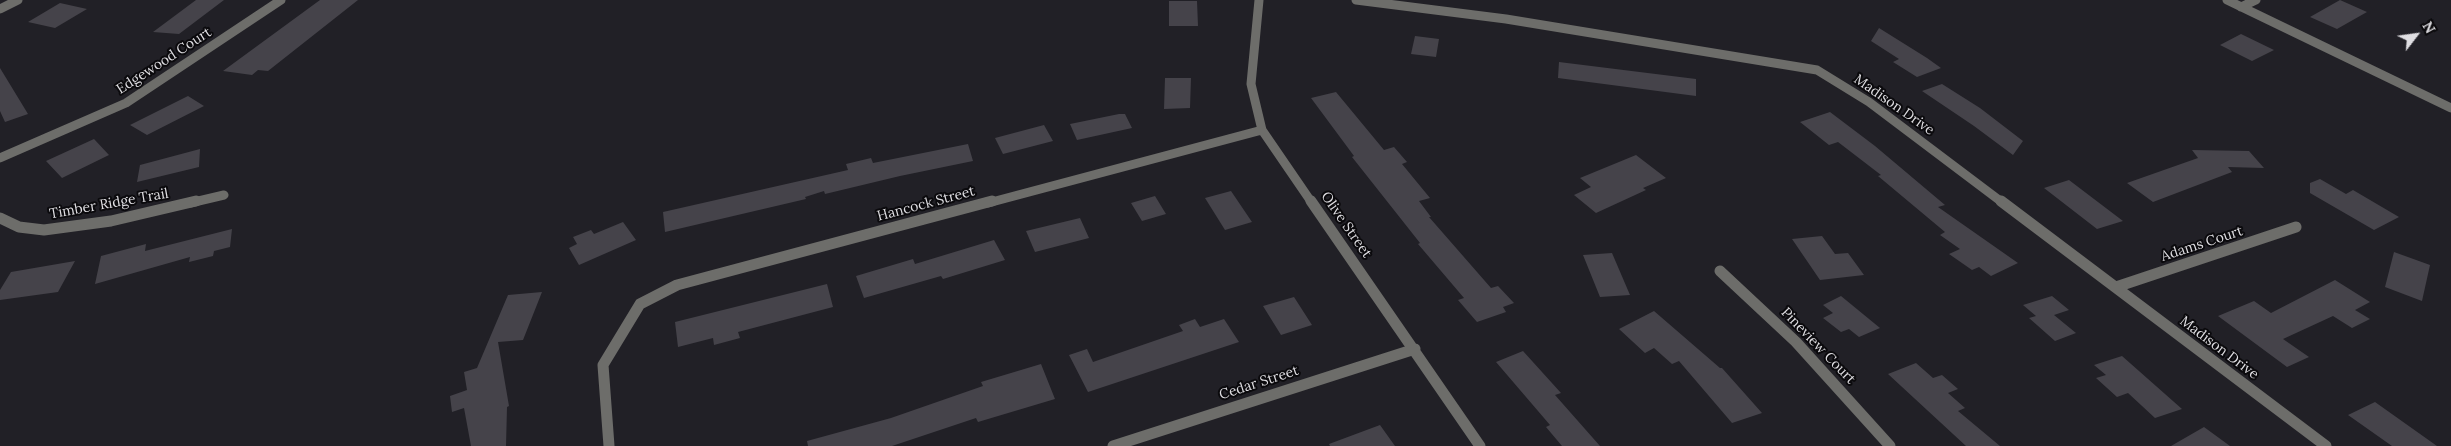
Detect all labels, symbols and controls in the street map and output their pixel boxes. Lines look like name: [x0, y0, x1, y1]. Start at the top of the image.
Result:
north arrow: [2391, 10, 2441, 60]
text: N: [2418, 18, 2439, 37]
street label: Edgewood Court: [113, 24, 215, 98]
street label: Madison Drive: [1851, 71, 1937, 139]
street label: Hancock Street: [875, 183, 977, 225]
street label: Timber Ridge Trail: [48, 185, 170, 223]
street label: Olive Street: [1317, 189, 1375, 261]
street label: Adams Court: [2159, 223, 2245, 265]
street label: Pineview Court: [1777, 304, 1859, 388]
street label: Madison Drive: [2176, 313, 2262, 383]
street label: Cedar Street: [1217, 362, 1301, 404]

